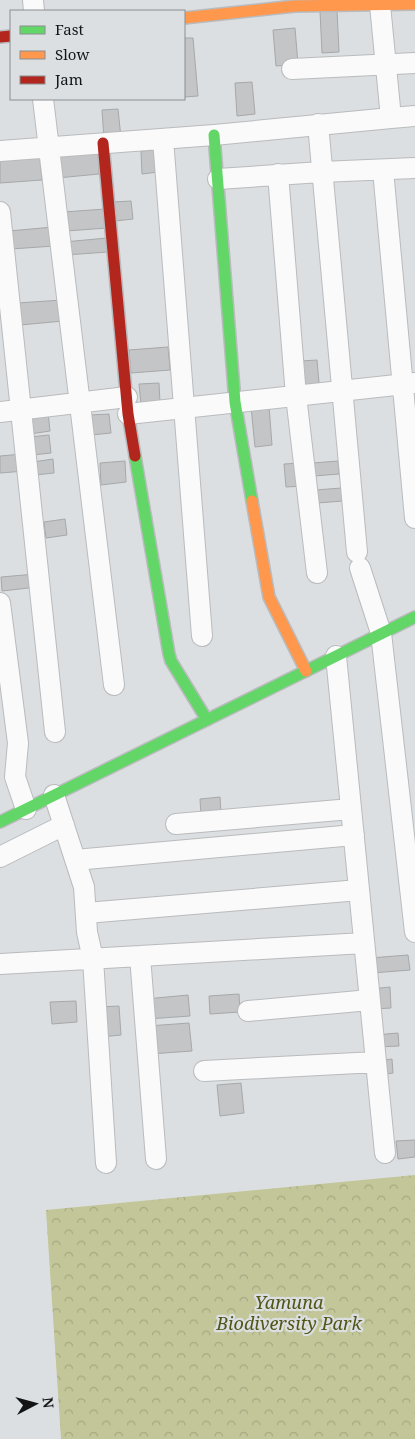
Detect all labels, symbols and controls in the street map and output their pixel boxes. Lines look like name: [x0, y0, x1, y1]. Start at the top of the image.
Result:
legend: [10, 10, 185, 100]
text: Fast: [55, 19, 84, 39]
text: Slow: [55, 44, 89, 64]
text: Jam: [54, 69, 83, 89]
park label: Yamuna Biodiversity Park: [215, 1290, 362, 1335]
north arrow: [10, 1379, 60, 1429]
text: N: [38, 1396, 58, 1409]

